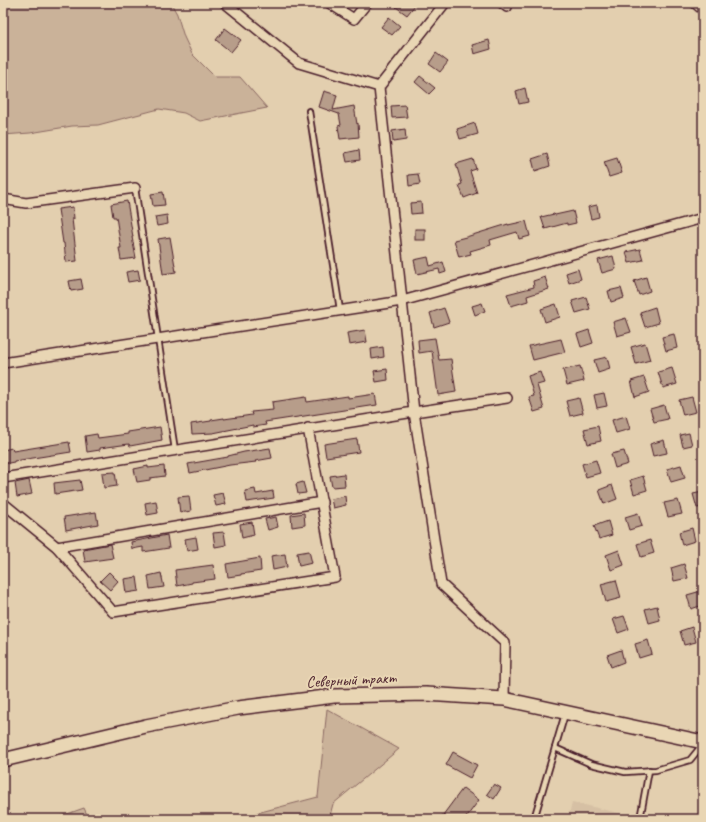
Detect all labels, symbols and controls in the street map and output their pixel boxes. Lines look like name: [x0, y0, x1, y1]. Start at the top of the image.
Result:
street label: Северный тракт: [306, 668, 398, 692]

